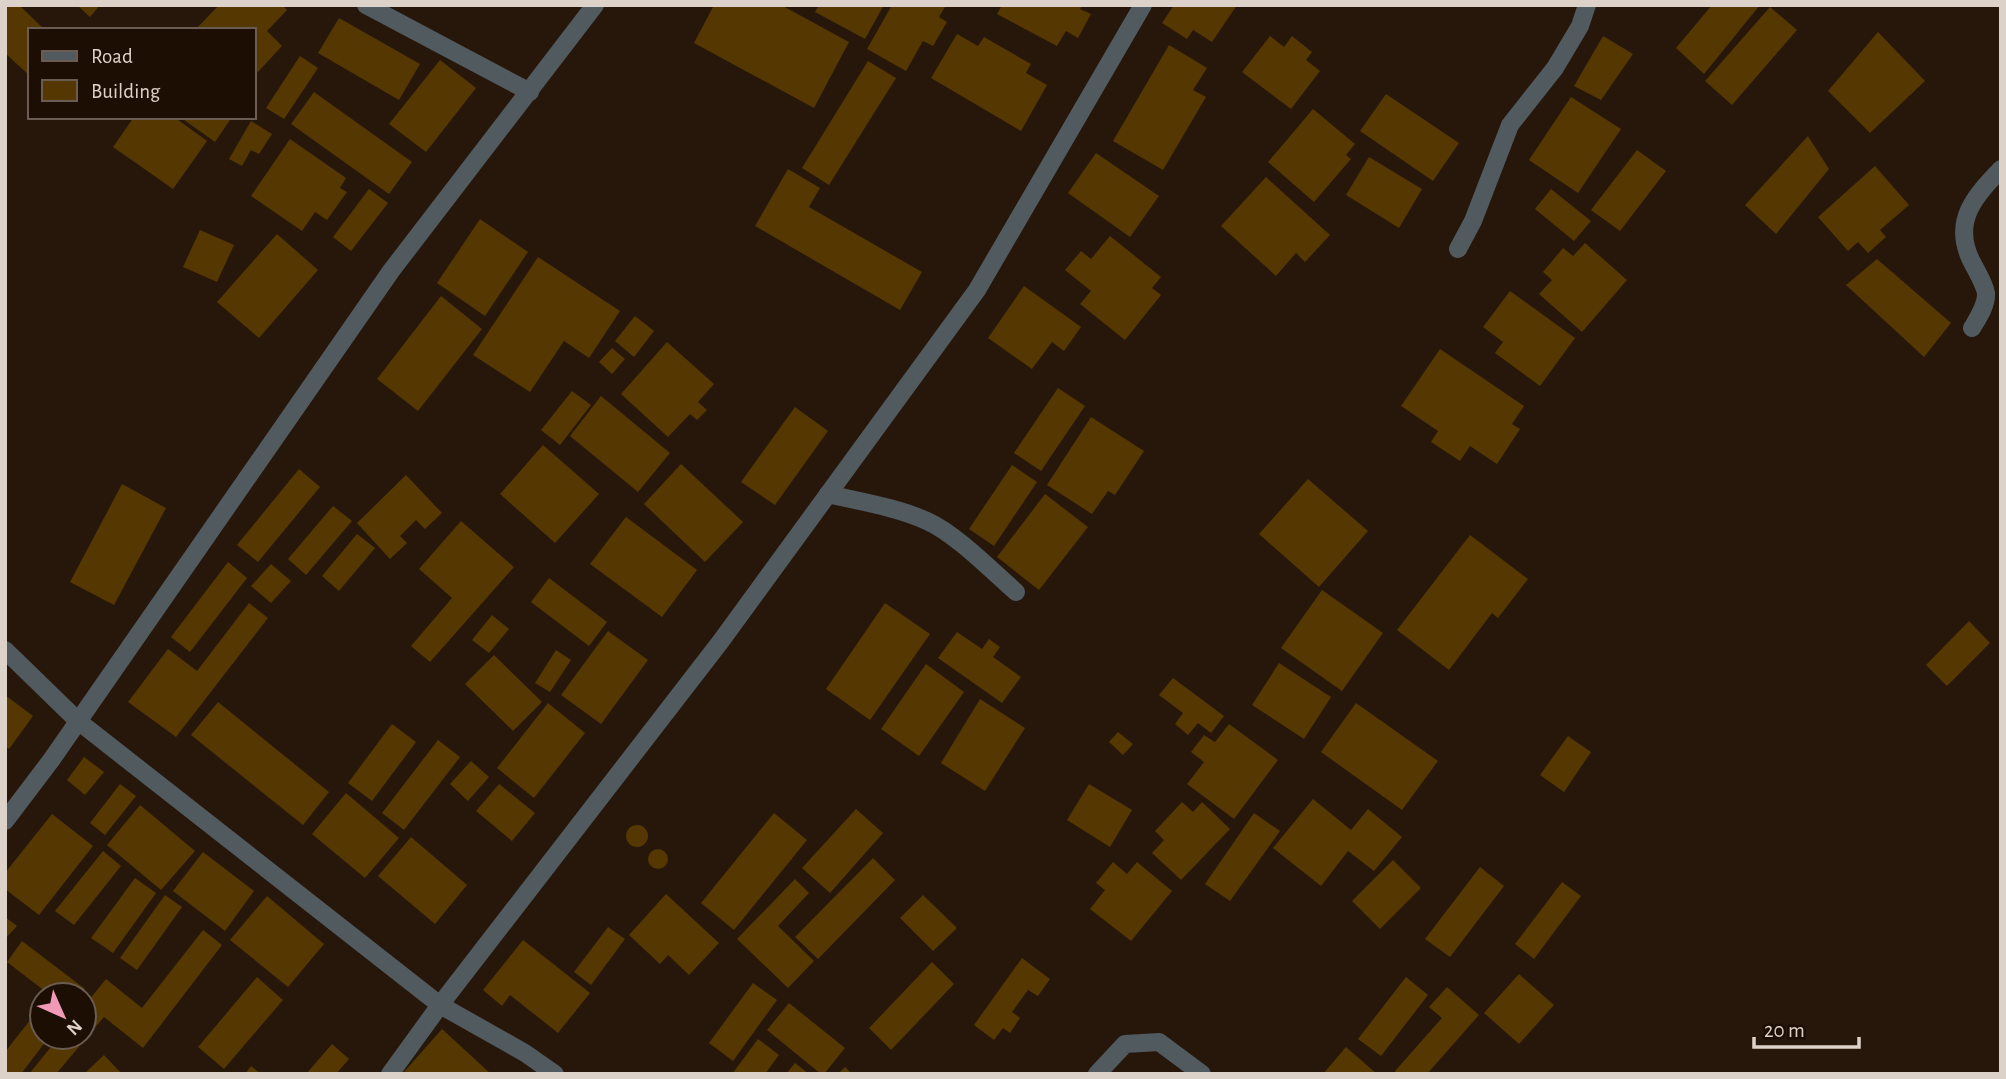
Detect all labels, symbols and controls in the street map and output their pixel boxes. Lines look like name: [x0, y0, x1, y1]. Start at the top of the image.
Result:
legend: [28, 28, 256, 119]
text: Road: [91, 46, 133, 67]
text: Building: [91, 81, 161, 102]
north arrow: [28, 981, 98, 1051]
scale bar: [1754, 1006, 1859, 1050]
text: N: [63, 1016, 85, 1038]
text: 20 m: [1764, 1020, 1805, 1041]

